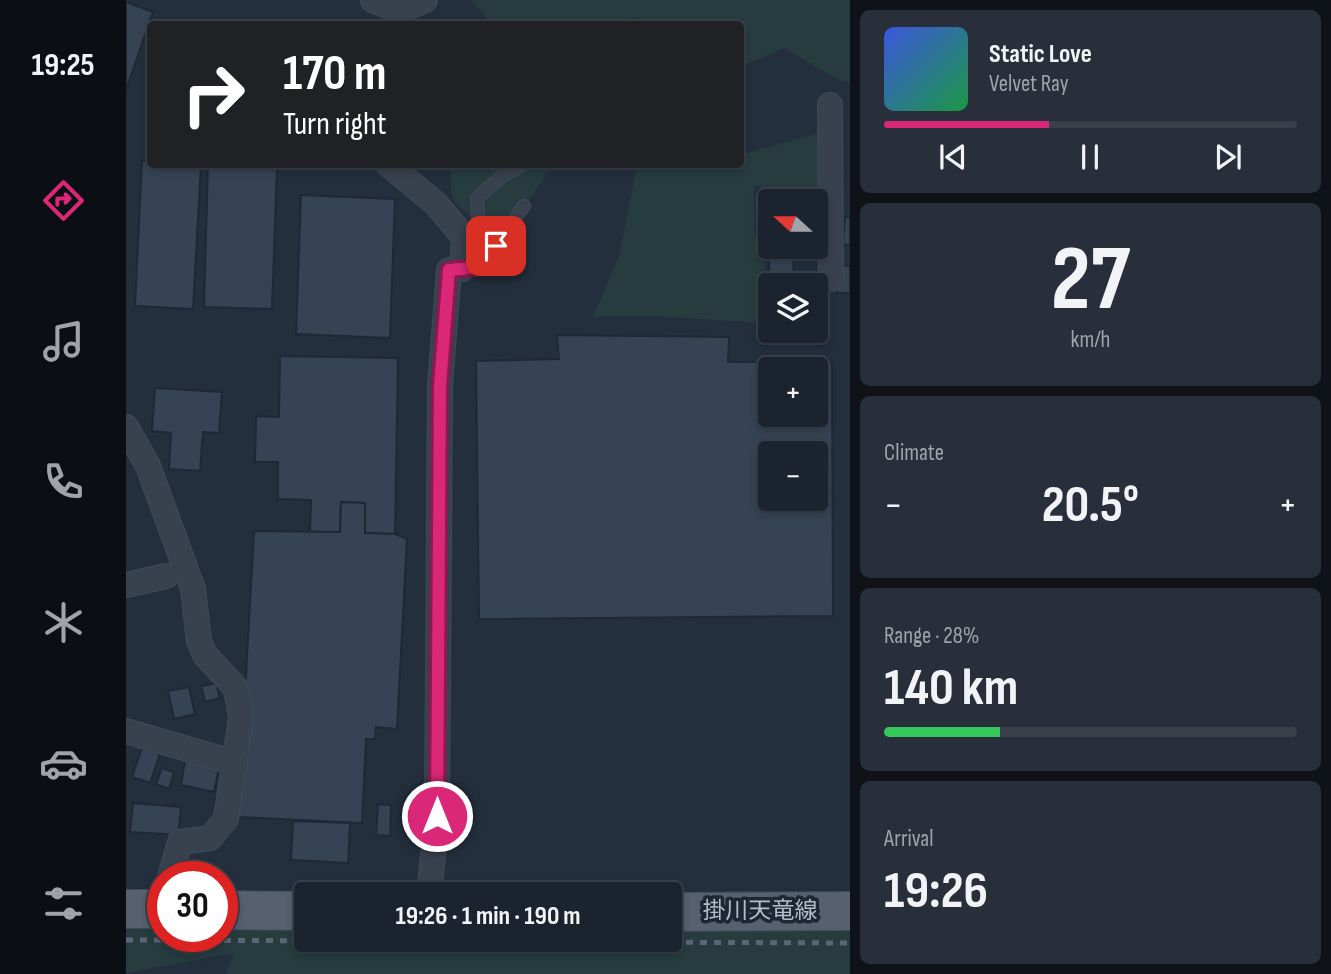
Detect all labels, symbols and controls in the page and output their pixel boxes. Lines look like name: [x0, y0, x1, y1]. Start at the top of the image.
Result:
text: Static Love: [989, 39, 1092, 70]
text: 170 m: [283, 45, 387, 104]
text: 19:25: [32, 46, 94, 85]
icon: right: [168, 49, 259, 140]
text: Velvet Ray: [989, 70, 1069, 98]
text: Turn right: [283, 105, 387, 144]
icon: previous: [934, 138, 972, 176]
icon: pause: [1071, 138, 1109, 176]
icon: next: [1209, 138, 1247, 176]
icon: directions: [39, 176, 88, 225]
north arrow: [758, 189, 828, 259]
map controls: [758, 189, 828, 511]
pin: [466, 216, 526, 276]
text: 27: [1051, 226, 1130, 335]
icon: arrive: [477, 227, 515, 265]
button: layers: [758, 273, 828, 343]
icon: music: [39, 317, 88, 366]
text: km/h: [1071, 326, 1110, 354]
button: +: [758, 357, 828, 427]
text: Climate: [884, 439, 944, 467]
button: −: [758, 441, 828, 511]
icon: phone: [39, 457, 88, 506]
text: 20.5°: [1042, 474, 1139, 537]
text: −: [884, 483, 903, 528]
text: +: [1278, 483, 1297, 528]
icon: climate: [39, 598, 88, 647]
text: Range · 28%: [884, 622, 979, 650]
text: 140 km: [884, 657, 1018, 720]
icon: car: [39, 739, 88, 788]
position arrow: [400, 779, 474, 853]
text: Arrival: [884, 825, 933, 853]
text: 19:26: [884, 860, 988, 923]
speed limit sign: 30: [147, 861, 238, 952]
icon: filters: [39, 879, 88, 928]
street label: 掛川天竜線: [703, 897, 818, 925]
text: 19:26 · 1 min · 190 m: [395, 901, 581, 932]

